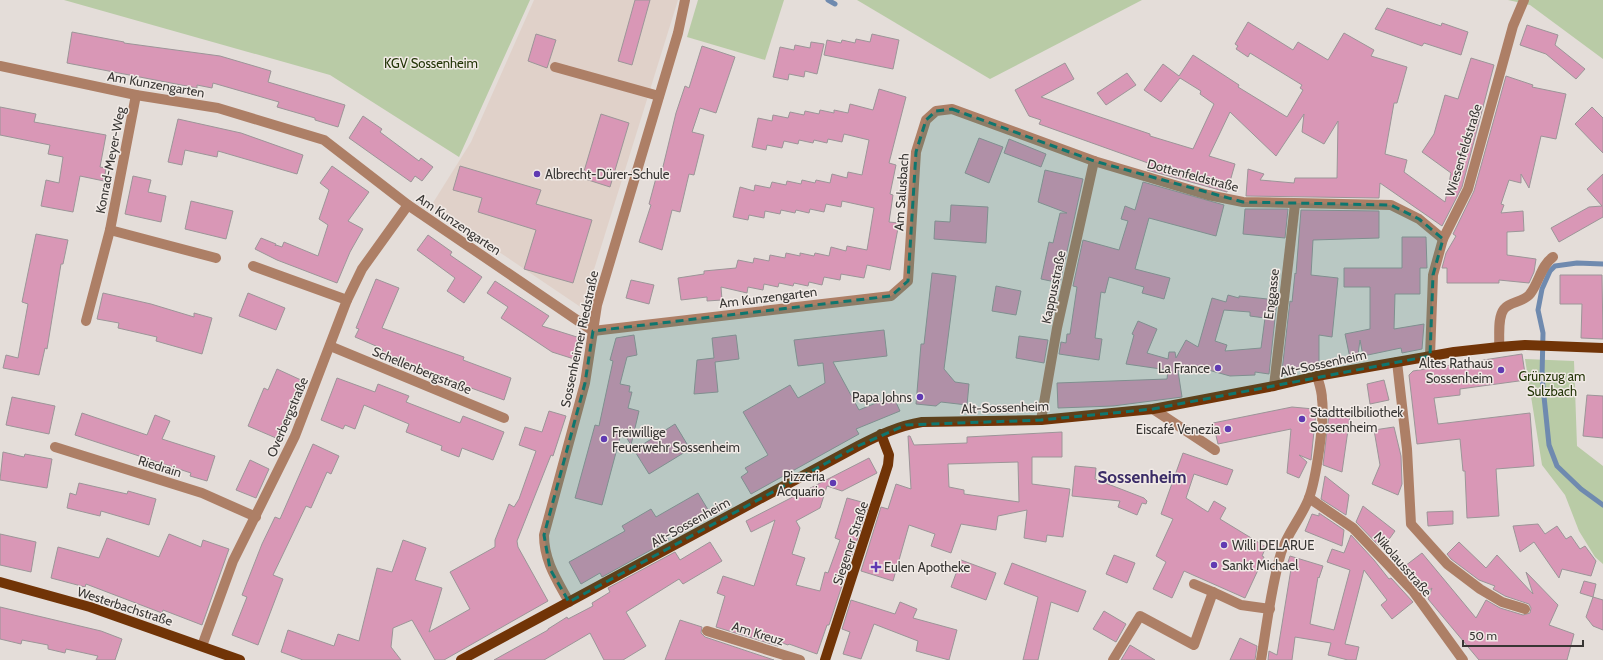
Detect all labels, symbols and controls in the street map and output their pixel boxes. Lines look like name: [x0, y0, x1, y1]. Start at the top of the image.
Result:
park label: KGV Sossenheim: [384, 55, 478, 71]
street label: Am Kunzengarten: [106, 68, 206, 100]
street label: Wiesenfeldstraße: [1441, 101, 1485, 198]
street label: Konrad-Meyer-Weg: [92, 105, 128, 215]
street label: Am Salusbach: [890, 153, 912, 231]
street label: Dottenfeldstraße: [1145, 155, 1241, 195]
place label: Albrecht-Dürer-Schule: [545, 166, 670, 182]
marker: Albrecht-Dürer-Schule: [532, 169, 542, 179]
street label: Am Kunzengarten: [414, 190, 504, 258]
street label: Kappusstraße: [1037, 249, 1069, 325]
street label: Enggasse: [1260, 267, 1282, 320]
street label: Sossenheimer Riedstraße: [557, 269, 601, 409]
street label: Am Kunzengarten: [718, 283, 818, 311]
street label: Schellenbergstraße: [370, 343, 474, 397]
street label: Alt-Sossenheim: [1278, 346, 1368, 380]
place label: Altes Rathaus Sossenheim: [1419, 355, 1494, 386]
place label: La France: [1158, 360, 1210, 376]
marker: La France: [1213, 363, 1223, 373]
marker: Altes Rathaus Sossenheim: [1496, 365, 1506, 375]
park label: Grünzug am Sulzbach: [1519, 368, 1585, 399]
street label: Overbergstraße: [263, 374, 311, 459]
place label: Papa Johns: [852, 389, 913, 405]
marker: Papa Johns: [915, 392, 925, 402]
street label: Alt-Sossenheim: [961, 397, 1049, 417]
place label: Stadtteilbiliothek Sossenheim: [1310, 404, 1403, 435]
marker: Stadtteilbiliothek Sossenheim: [1297, 414, 1307, 424]
place label: Eiscafé Venezia: [1136, 421, 1221, 437]
place label: Freiwillige Feuerwehr Sossenheim: [612, 424, 740, 455]
marker: Eiscafé Venezia: [1223, 424, 1233, 434]
marker: Freiwillige Feuerwehr Sossenheim: [599, 434, 609, 444]
street label: Riedrain: [136, 452, 184, 480]
district label: Sossenheim: [1097, 467, 1187, 487]
place label: Pizzeria Acquario: [777, 468, 826, 499]
marker: Pizzeria Acquario: [828, 478, 838, 488]
street label: Alt-Sossenheim: [648, 494, 732, 550]
street label: Siegener Straße: [829, 499, 871, 587]
street label: Nikolausstraße: [1371, 529, 1436, 600]
place label: Willi DELARUE: [1232, 537, 1314, 553]
marker: Willi DELARUE: [1219, 540, 1229, 550]
place label: Sankt Michael: [1222, 557, 1298, 573]
place label: Eulen Apotheke: [884, 559, 971, 575]
marker: Sankt Michael: [1209, 560, 1219, 570]
marker: Eulen Apotheke: [871, 562, 881, 572]
street label: Westerbachstraße: [75, 583, 175, 629]
street label: Am Kreuz: [730, 618, 786, 648]
scale bar: [1463, 622, 1583, 648]
text: 50 m: [1469, 628, 1497, 643]

